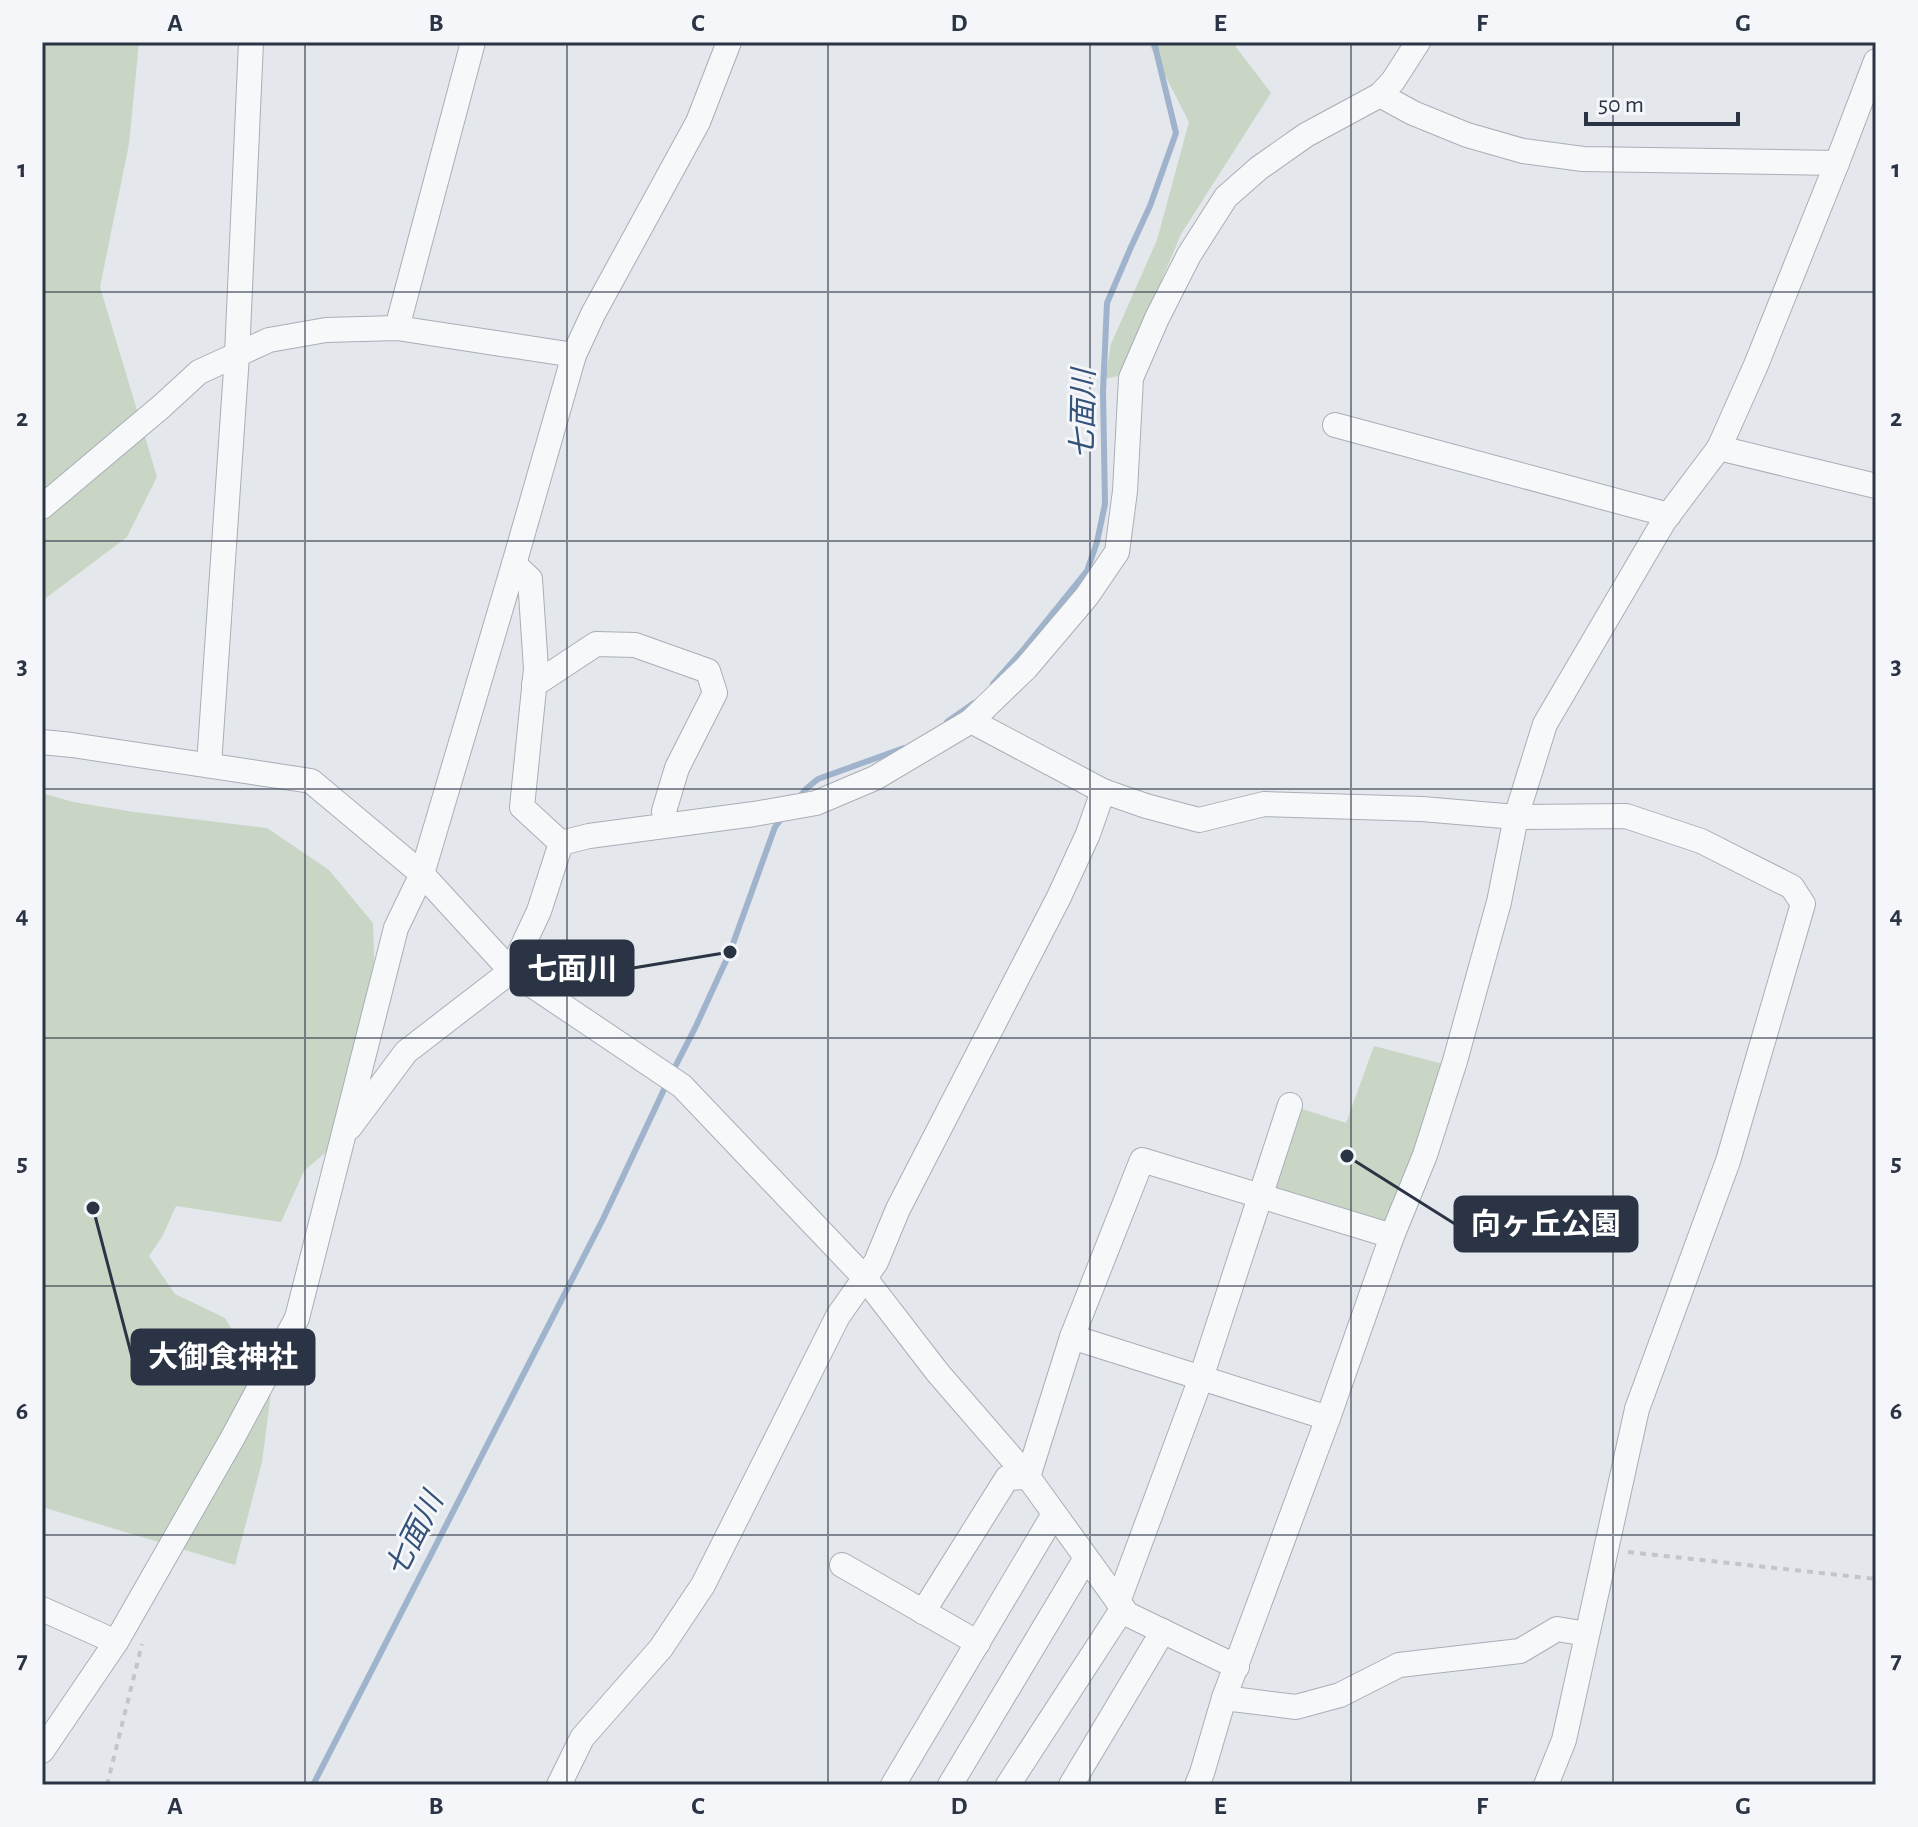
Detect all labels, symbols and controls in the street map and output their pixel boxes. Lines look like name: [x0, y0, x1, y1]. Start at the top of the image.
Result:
text: A: [167, 10, 183, 36]
text: B: [428, 10, 444, 36]
text: C: [691, 10, 705, 36]
text: D: [950, 10, 968, 36]
text: E: [1213, 10, 1227, 36]
text: F: [1476, 10, 1489, 36]
text: G: [1735, 10, 1751, 36]
scale bar: [1586, 76, 1738, 126]
text: 50 m: [1598, 93, 1644, 117]
text: 1: [17, 156, 27, 182]
text: 1: [1891, 156, 1901, 182]
water label: 七面川: [1067, 366, 1100, 459]
text: 2: [16, 405, 28, 431]
text: 2: [1890, 405, 1902, 431]
text: 3: [16, 653, 28, 679]
text: 3: [1890, 653, 1902, 679]
text: 4: [15, 902, 29, 928]
text: 4: [1889, 902, 1903, 928]
callout: 七面川: [511, 941, 633, 995]
text: 七面川: [527, 954, 617, 985]
text: 5: [16, 1150, 28, 1176]
text: 5: [1890, 1150, 1902, 1176]
callout: 向ヶ丘公園: [1455, 1197, 1637, 1251]
text: 向ヶ丘公園: [1471, 1208, 1621, 1240]
callout: 大御食神社: [132, 1330, 314, 1384]
text: 大御食神社: [148, 1341, 298, 1373]
text: 6: [16, 1398, 28, 1424]
text: 6: [1890, 1398, 1902, 1424]
water label: 七面川: [380, 1485, 450, 1582]
text: 7: [16, 1647, 28, 1673]
text: 7: [1890, 1647, 1902, 1673]
text: A: [167, 1793, 183, 1819]
text: B: [428, 1793, 444, 1819]
text: C: [691, 1793, 705, 1819]
text: D: [950, 1793, 968, 1819]
text: E: [1213, 1793, 1227, 1819]
text: F: [1476, 1793, 1489, 1819]
text: G: [1735, 1793, 1751, 1819]

